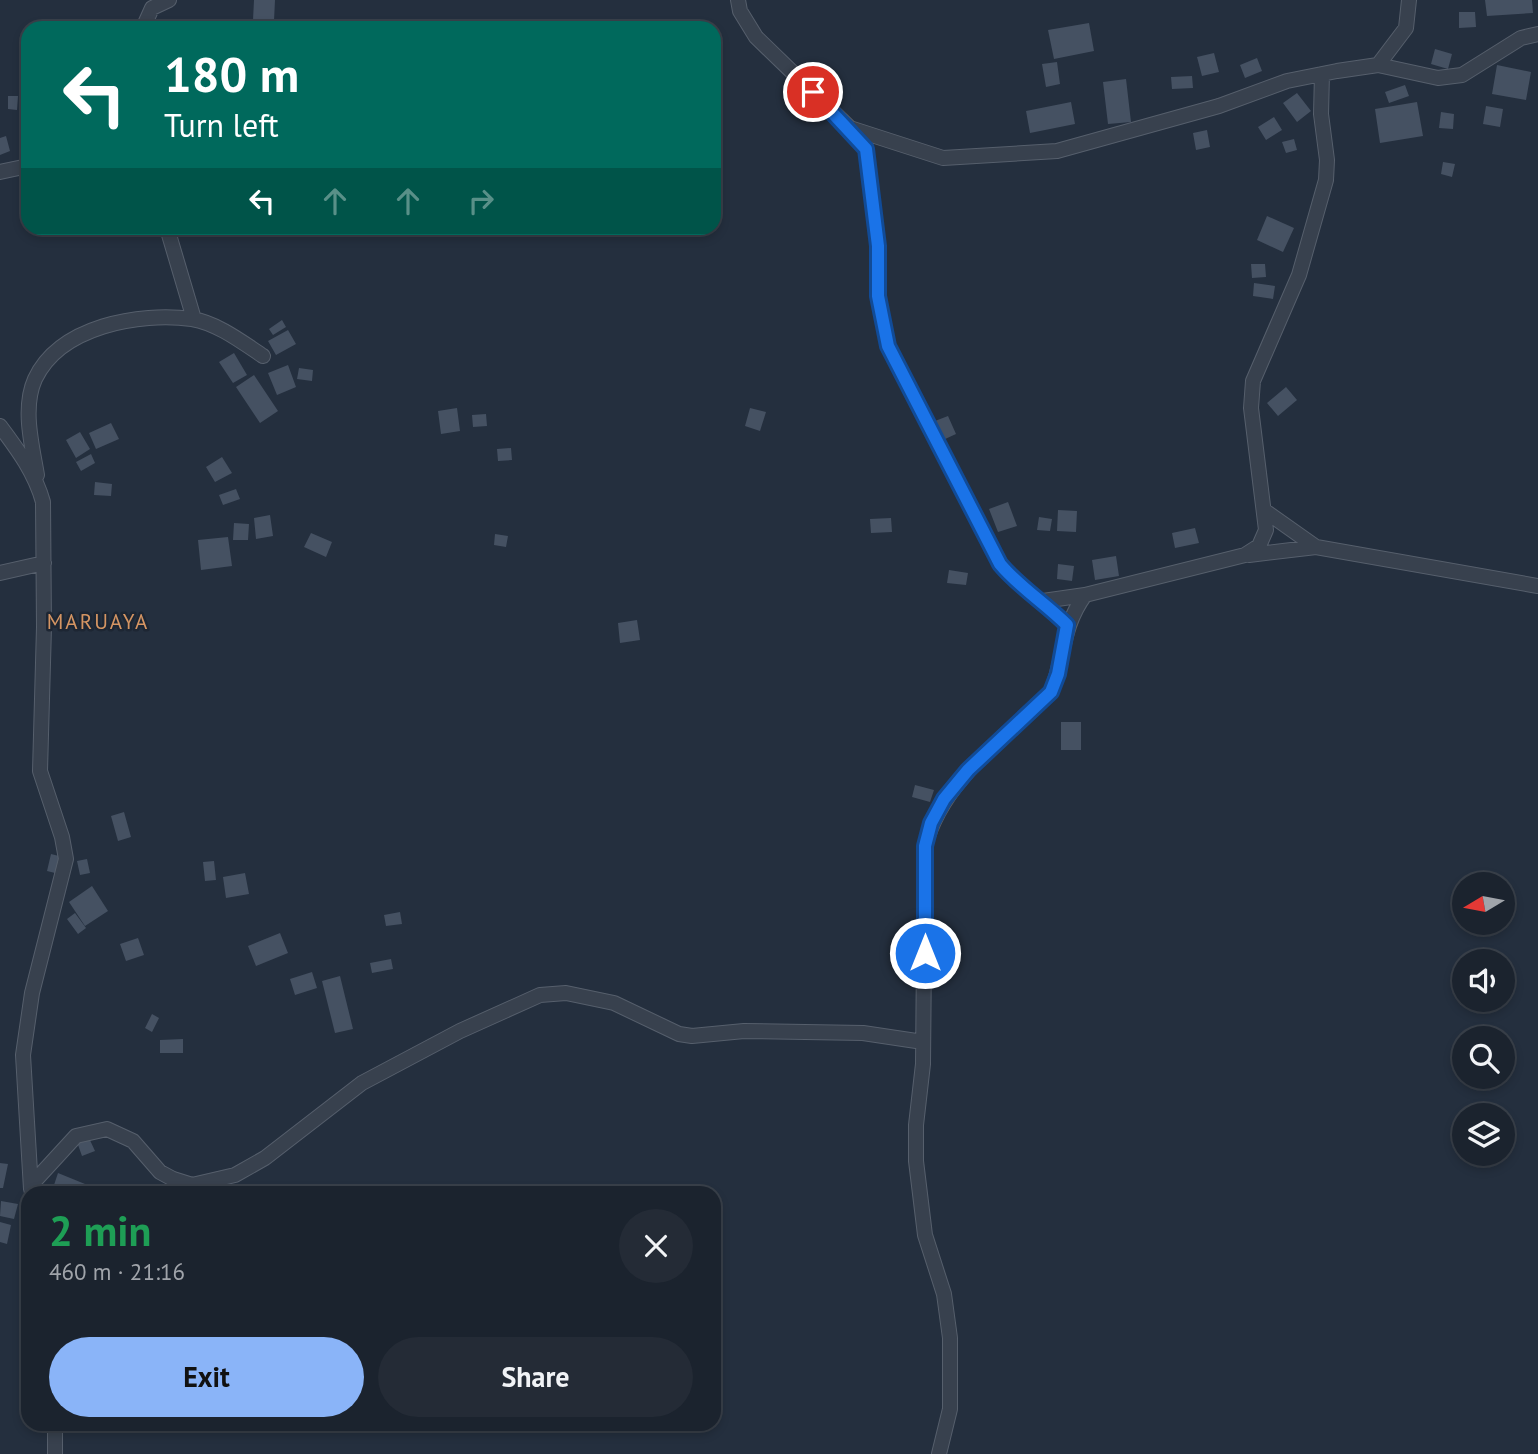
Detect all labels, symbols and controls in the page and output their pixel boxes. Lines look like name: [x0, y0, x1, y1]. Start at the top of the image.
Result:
text: 180 m: [164, 42, 299, 106]
icon: left: [49, 49, 140, 140]
pin: [783, 62, 843, 122]
icon: arrive: [794, 73, 832, 111]
text: Turn left: [164, 104, 279, 146]
icon: left: [243, 182, 281, 220]
icon: ahead: [316, 182, 354, 220]
icon: ahead: [389, 182, 427, 220]
icon: right: [462, 182, 500, 220]
district label: MARUAYA: [47, 608, 149, 635]
north arrow: [1452, 872, 1516, 934]
map controls: [1452, 872, 1515, 1166]
position arrow: [888, 916, 962, 990]
button: sound: [1452, 949, 1515, 1012]
button: search: [1452, 1026, 1515, 1089]
button: layers: [1452, 1103, 1515, 1166]
text: 2 min: [49, 1203, 151, 1258]
button: close: [619, 1209, 693, 1283]
text: 460 m · 21:16: [49, 1257, 185, 1286]
button: Exit: [49, 1337, 364, 1417]
button: Share: [378, 1337, 693, 1417]

